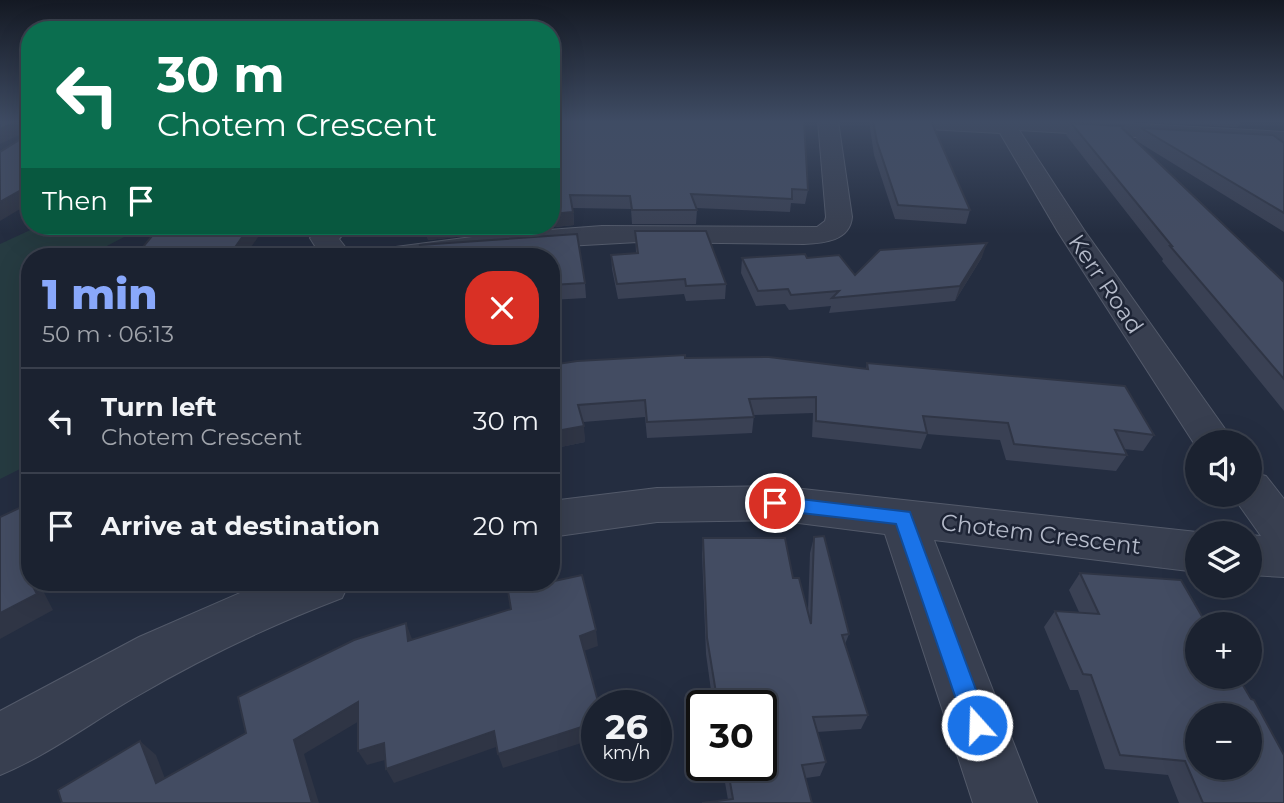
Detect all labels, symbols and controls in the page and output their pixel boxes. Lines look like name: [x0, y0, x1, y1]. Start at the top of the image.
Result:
text: 30 m: [157, 45, 285, 104]
icon: left: [42, 49, 133, 140]
text: Chotem Crescent: [157, 105, 437, 144]
icon: arrive: [122, 182, 160, 220]
text: Then: [42, 185, 108, 217]
street label: Kerr Road: [1062, 229, 1150, 339]
text: 1 min: [42, 268, 158, 320]
button: close: [465, 271, 539, 345]
text: 50 m · 06:13: [42, 320, 174, 348]
text: Turn left: [101, 391, 217, 423]
icon: left: [42, 402, 80, 440]
text: 30 m: [473, 405, 539, 437]
text: Chotem Crescent: [101, 423, 302, 451]
map controls: [1185, 430, 1262, 780]
button: sound: [1185, 430, 1262, 507]
pin: [745, 473, 805, 533]
icon: arrive: [756, 484, 794, 522]
icon: arrive: [42, 507, 80, 545]
street label: Chotem Crescent: [939, 508, 1143, 560]
text: Arrive at destination: [101, 510, 380, 542]
text: 20 m: [473, 510, 539, 542]
button: layers: [1185, 521, 1262, 598]
button: +: [1185, 612, 1262, 689]
position arrow: [940, 688, 1014, 762]
speed limit sign: 30: [686, 690, 777, 781]
button: −: [1185, 703, 1262, 780]
text: 26: [605, 705, 648, 748]
text: km/h: [602, 742, 651, 764]

